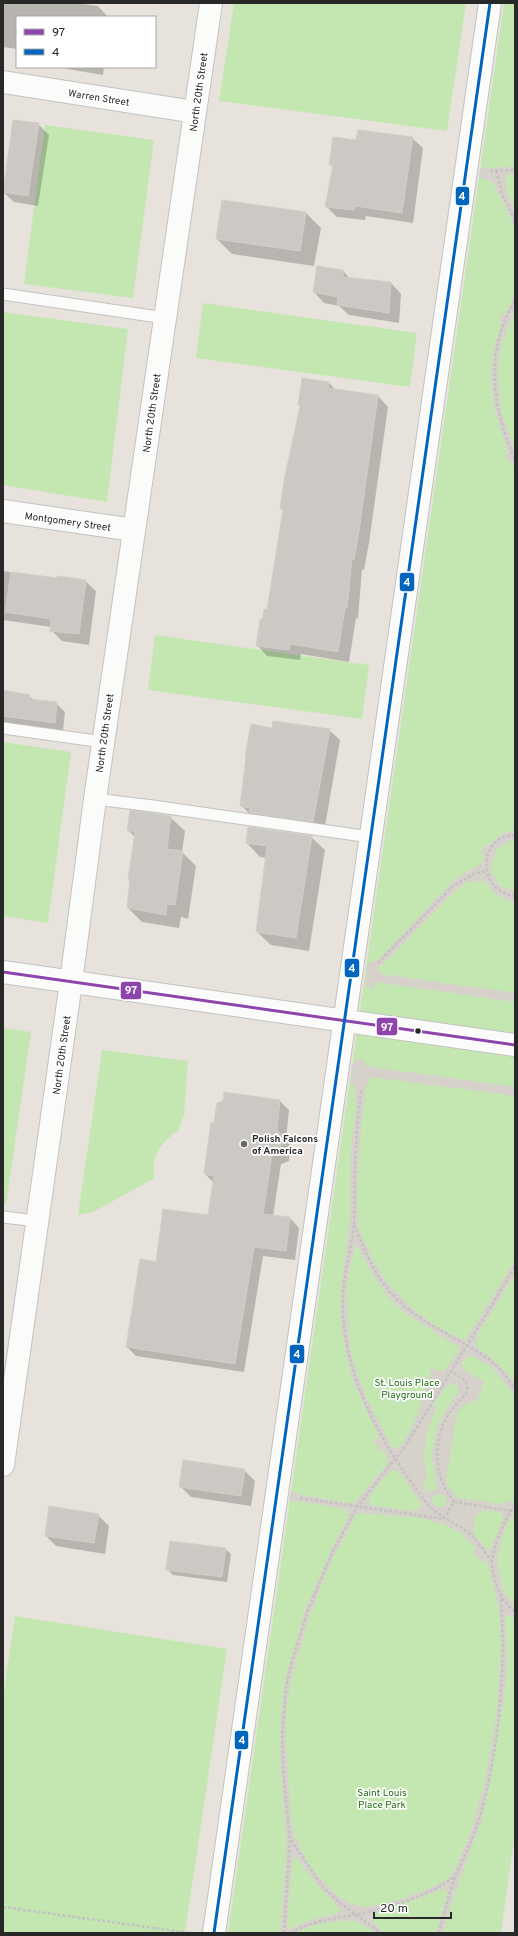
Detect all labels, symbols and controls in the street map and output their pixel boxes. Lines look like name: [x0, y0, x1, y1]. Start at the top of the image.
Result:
legend: [16, 16, 156, 68]
text: 97: [52, 25, 65, 41]
text: 4: [52, 45, 59, 61]
street label: North 20th Street: [187, 52, 212, 133]
street label: Warren Street: [67, 87, 131, 110]
line badge: 4: [455, 186, 470, 206]
text: 4: [458, 190, 466, 204]
street label: North 20th Street: [140, 373, 165, 454]
street label: Montgomery Street: [24, 510, 112, 535]
line badge: 4: [399, 572, 415, 592]
text: 4: [403, 576, 411, 590]
street label: North 20th Street: [93, 693, 118, 774]
line badge: 4: [344, 958, 360, 978]
text: 4: [348, 962, 356, 976]
line badge: 97: [120, 981, 142, 1000]
text: 97: [125, 984, 137, 998]
street label: North 20th Street: [50, 1015, 75, 1096]
line badge: 97: [376, 1017, 398, 1036]
text: 97: [381, 1021, 393, 1035]
unlabelled marker: [413, 1026, 423, 1036]
place label: Polish Falcons of America: [252, 1133, 318, 1158]
marker: Polish Falcons of America: [239, 1139, 249, 1149]
line badge: 4: [289, 1344, 305, 1364]
text: 4: [293, 1348, 301, 1362]
park label: St. Louis Place Playground: [374, 1377, 440, 1402]
line badge: 4: [234, 1730, 249, 1750]
text: 4: [238, 1734, 246, 1748]
park label: Saint Louis Place Park: [357, 1787, 407, 1812]
scale bar: [374, 1894, 451, 1920]
text: 20 m: [380, 1901, 408, 1917]

